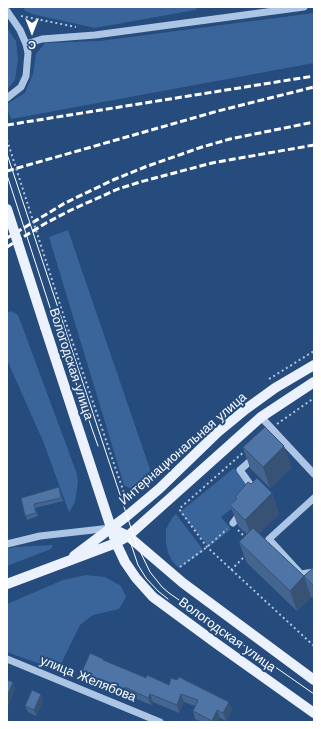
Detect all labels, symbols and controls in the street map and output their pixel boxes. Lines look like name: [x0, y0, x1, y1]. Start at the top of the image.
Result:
north arrow: [12, 12, 52, 52]
text: С: [28, 38, 36, 51]
street label: Вологодская улица: [46, 306, 96, 422]
street label: Интернациональная улица: [116, 389, 250, 509]
street label: Вологодская улица: [175, 594, 279, 676]
street label: улица Желябова: [38, 653, 138, 705]

